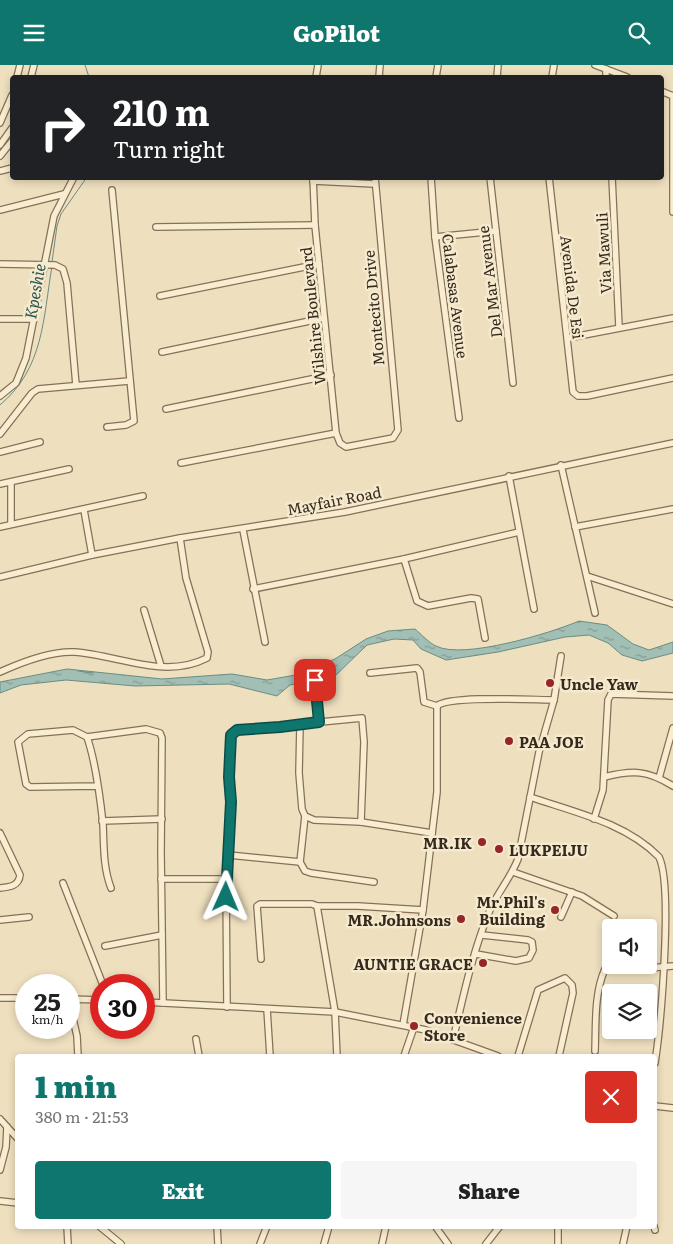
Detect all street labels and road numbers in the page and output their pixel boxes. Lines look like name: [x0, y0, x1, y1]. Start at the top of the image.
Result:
street label: Via Mawuli: [589, 212, 617, 294]
street label: Del Mar Avenue: [471, 225, 507, 339]
street label: Calabasas Avenue: [437, 232, 475, 360]
street label: Avenida De Esi: [555, 234, 591, 340]
street label: Wilshire Boulevard: [293, 246, 331, 386]
street label: Montecito Drive: [356, 249, 390, 367]
street label: Mayfair Road: [285, 480, 383, 520]

